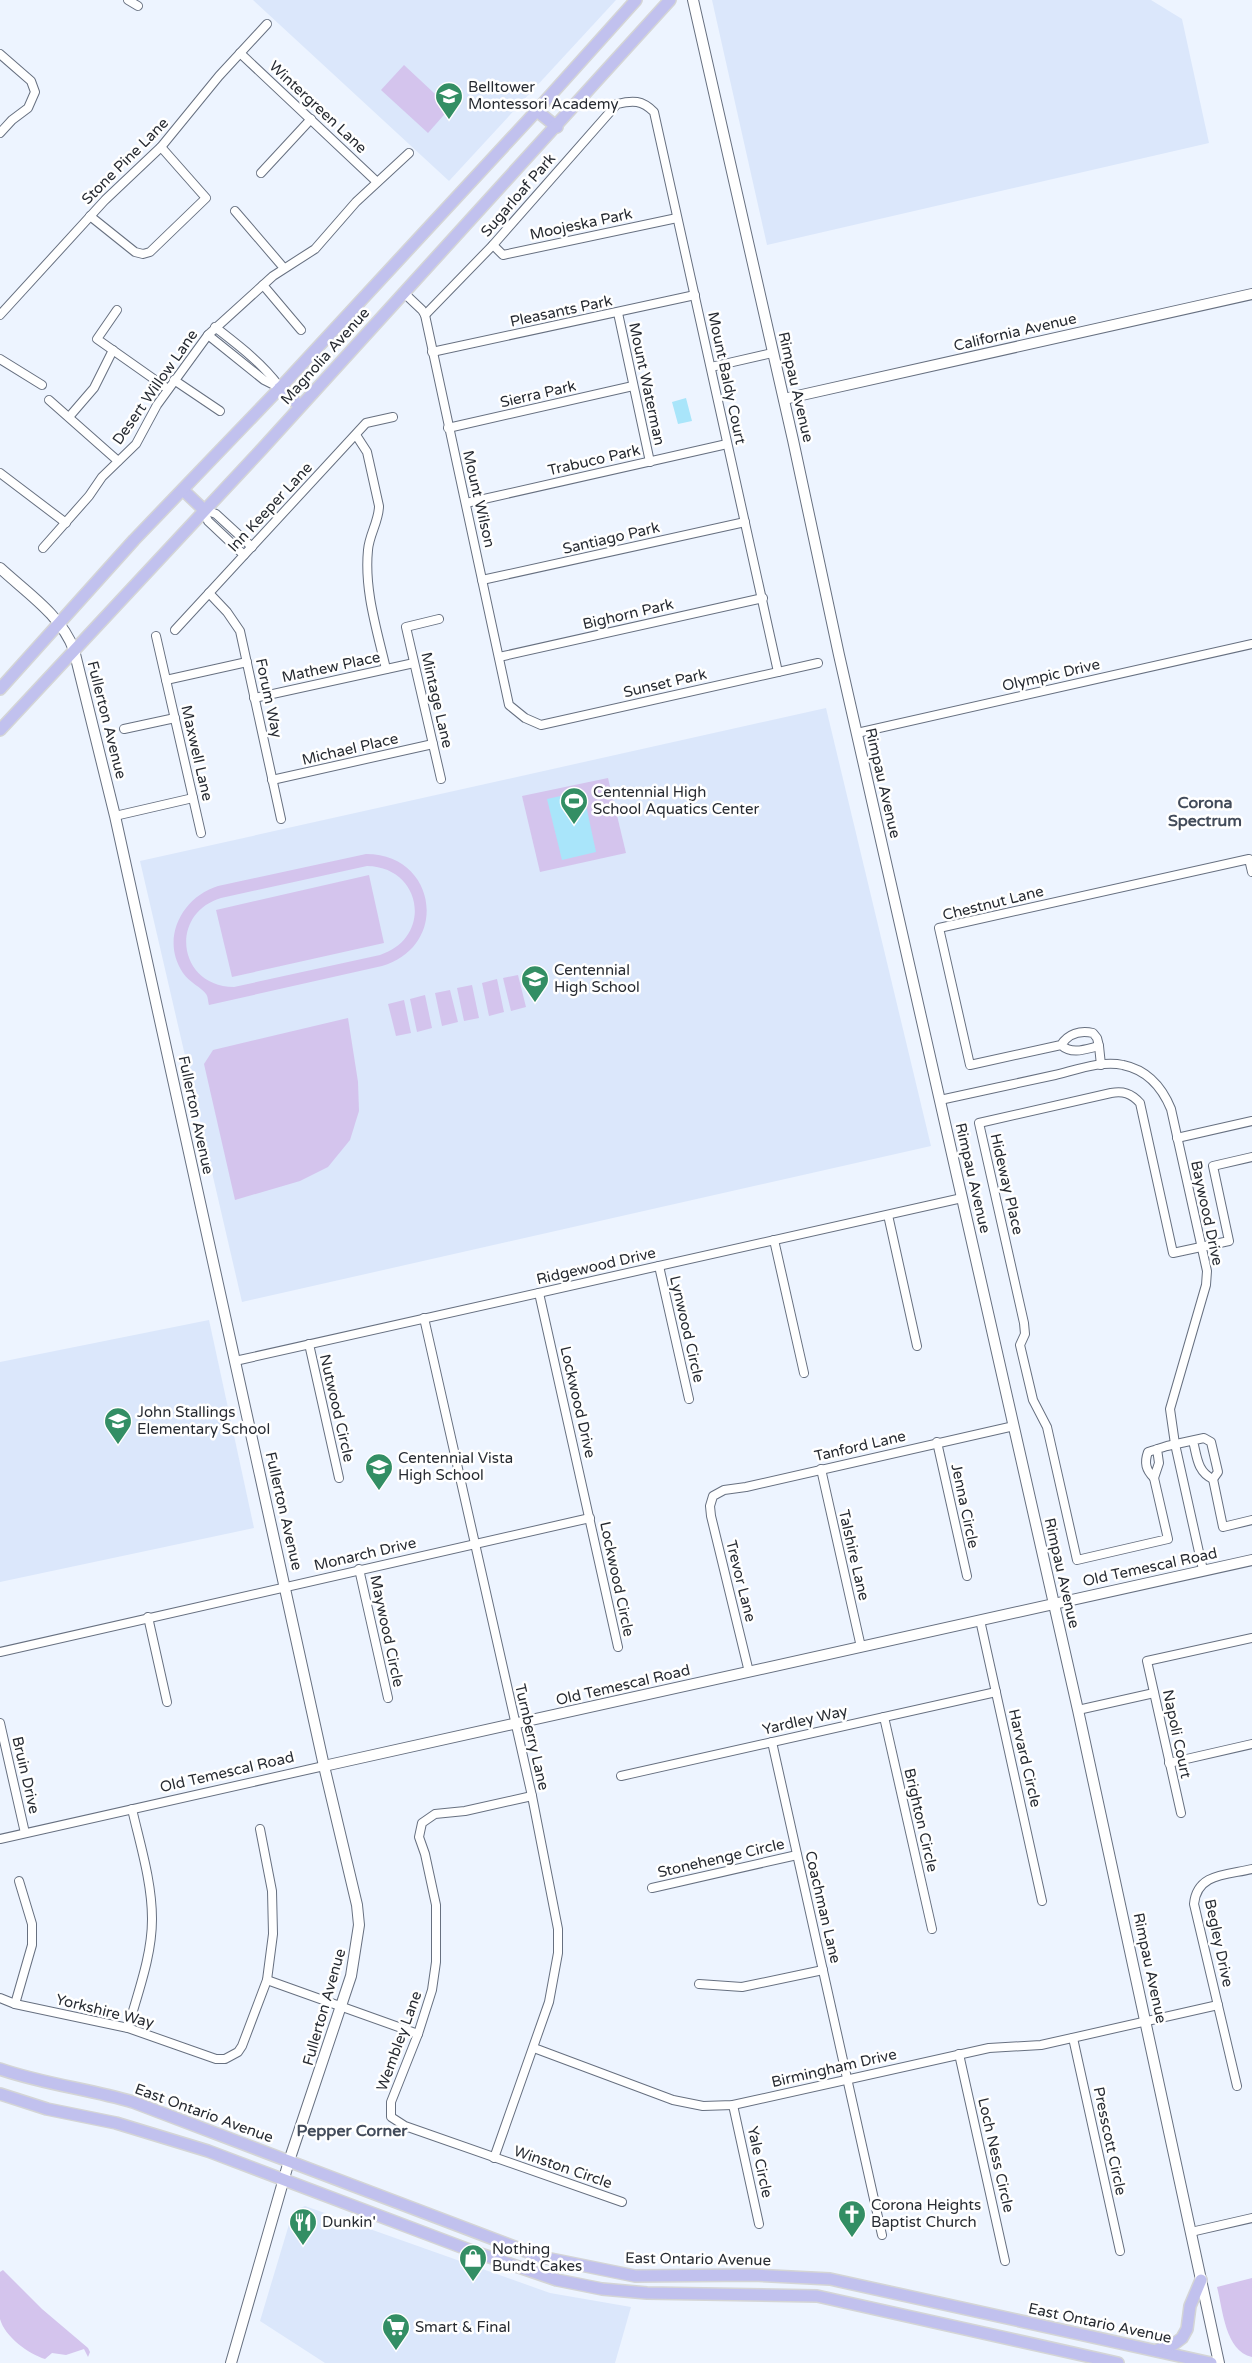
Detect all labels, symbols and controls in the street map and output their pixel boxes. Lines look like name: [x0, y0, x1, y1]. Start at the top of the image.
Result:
street label: Wintergreen Lane: [265, 57, 371, 157]
place label: Belltower Montessori Academy: [468, 78, 618, 113]
school or university icon: Belltower Montessori Academy: [434, 81, 464, 120]
street label: Stone Pine Lane: [78, 114, 172, 208]
street label: Sugarloaf Park: [477, 150, 559, 240]
street label: Moojeska Park: [528, 204, 634, 244]
street label: Pleasants Park: [508, 291, 614, 331]
street label: Magnolia Avenue: [277, 304, 373, 408]
street label: California Avenue: [952, 309, 1078, 355]
street label: Mount Baldy Court: [704, 310, 750, 446]
street label: Mount Waterman: [625, 321, 669, 447]
street label: Desert Willow Lane: [109, 326, 201, 448]
street label: Rimpau Avenue: [775, 330, 817, 444]
street label: Sierra Park: [498, 377, 578, 411]
street label: Trabuco Park: [546, 441, 642, 479]
street label: Mount Wilson: [459, 449, 499, 549]
street label: Inn Keeper Lane: [224, 459, 316, 555]
street label: Santiago Park: [561, 518, 661, 558]
street label: Bighorn Park: [581, 595, 675, 633]
street label: Mathew Place: [280, 648, 382, 686]
street label: Mintage Lane: [417, 650, 457, 750]
street label: Olympic Drive: [1000, 655, 1102, 695]
street label: Forum Way: [252, 656, 286, 740]
street label: Fullerton Avenue: [84, 659, 130, 781]
street label: Sunset Park: [622, 665, 708, 701]
street label: Maxwell Lane: [177, 703, 217, 803]
street label: Rimpau Avenue: [862, 726, 904, 840]
street label: Michael Place: [300, 729, 400, 769]
place label: Centennial High School Aquatics Center: [593, 783, 759, 818]
sports icon: Centennial High School Aquatics Center: [559, 786, 589, 825]
district label: Corona Spectrum: [1168, 793, 1242, 831]
street label: Chestnut Lane: [941, 882, 1045, 924]
place label: Centennial High School: [554, 961, 640, 996]
school or university icon: Centennial High School: [520, 964, 550, 1003]
street label: Fullerton Avenue: [175, 1054, 217, 1176]
street label: Rimpau Avenue: [952, 1121, 994, 1235]
street label: Hideway Place: [987, 1132, 1027, 1236]
street label: Baywood Drive: [1187, 1159, 1227, 1267]
street label: Ridgewood Drive: [534, 1243, 658, 1289]
street label: Lynwood Circle: [666, 1274, 708, 1384]
street label: Lockwood Drive: [556, 1344, 600, 1460]
street label: Nutwood Circle: [316, 1352, 358, 1464]
place label: John Stallings Elementary School: [137, 1403, 270, 1438]
school or university icon: John Stallings Elementary School: [103, 1406, 133, 1445]
street label: Tanford Lane: [813, 1427, 907, 1465]
place label: Centennial Vista High School: [398, 1449, 513, 1484]
street label: Fullerton Avenue: [262, 1450, 306, 1572]
school or university icon: Centennial Vista High School: [364, 1452, 394, 1491]
street label: Jenna Circle: [947, 1462, 983, 1550]
street label: Talshire Lane: [835, 1508, 873, 1602]
street label: Rimpau Avenue: [1041, 1516, 1083, 1630]
street label: Lockwood Circle: [596, 1520, 638, 1638]
street label: Monarch Drive: [312, 1533, 418, 1575]
street label: Trevor Lane: [722, 1538, 760, 1624]
street label: Old Temescal Road: [1081, 1544, 1219, 1590]
street label: Maywood Circle: [366, 1573, 408, 1689]
street label: Old Temescal Road: [554, 1661, 692, 1709]
street label: Turnberry Lane: [511, 1682, 553, 1792]
street label: Napoli Court: [1159, 1688, 1195, 1780]
street label: Yardley Way: [761, 1701, 849, 1739]
street label: Harvard Circle: [1005, 1707, 1045, 1809]
street label: Bruin Drive: [8, 1735, 44, 1815]
street label: Old Temescal Road: [158, 1748, 296, 1796]
street label: Brighton Circle: [900, 1766, 942, 1874]
street label: Stonehenge Circle: [656, 1835, 786, 1881]
street label: Coachman Lane: [801, 1849, 845, 1965]
street label: Begley Drive: [1201, 1897, 1237, 1989]
street label: Rimpau Avenue: [1129, 1911, 1171, 2025]
street label: Fullerton Avenue: [299, 1946, 349, 2068]
street label: Wembley Lane: [373, 1989, 425, 2093]
street label: Yorkshire Way: [54, 1990, 156, 2032]
street label: Birmingham Drive: [770, 2045, 898, 2091]
street label: East Ontario Avenue: [132, 2080, 276, 2146]
street label: Presscott Circle: [1090, 2085, 1130, 2197]
street label: Loch Ness Circle: [974, 2096, 1018, 2214]
district label: Pepper Corner: [297, 2121, 408, 2141]
street label: Yale Circle: [744, 2125, 776, 2199]
street label: Winston Circle: [512, 2142, 614, 2192]
place label: Corona Heights Baptist Church: [871, 2196, 981, 2231]
church icon: Corona Heights Baptist Church: [837, 2199, 867, 2238]
restaurant icon: Dunkin': [288, 2207, 318, 2246]
place label: Dunkin': [322, 2213, 376, 2231]
place label: Nothing Bundt Cakes: [492, 2240, 582, 2275]
shop icon: Nothing Bundt Cakes: [458, 2243, 488, 2282]
street label: East Ontario Avenue: [625, 2249, 771, 2269]
street label: East Ontario Avenue: [1027, 2299, 1173, 2347]
supermarket icon: Smart & Final: [381, 2312, 411, 2351]
place label: Smart & Final: [415, 2318, 511, 2336]

